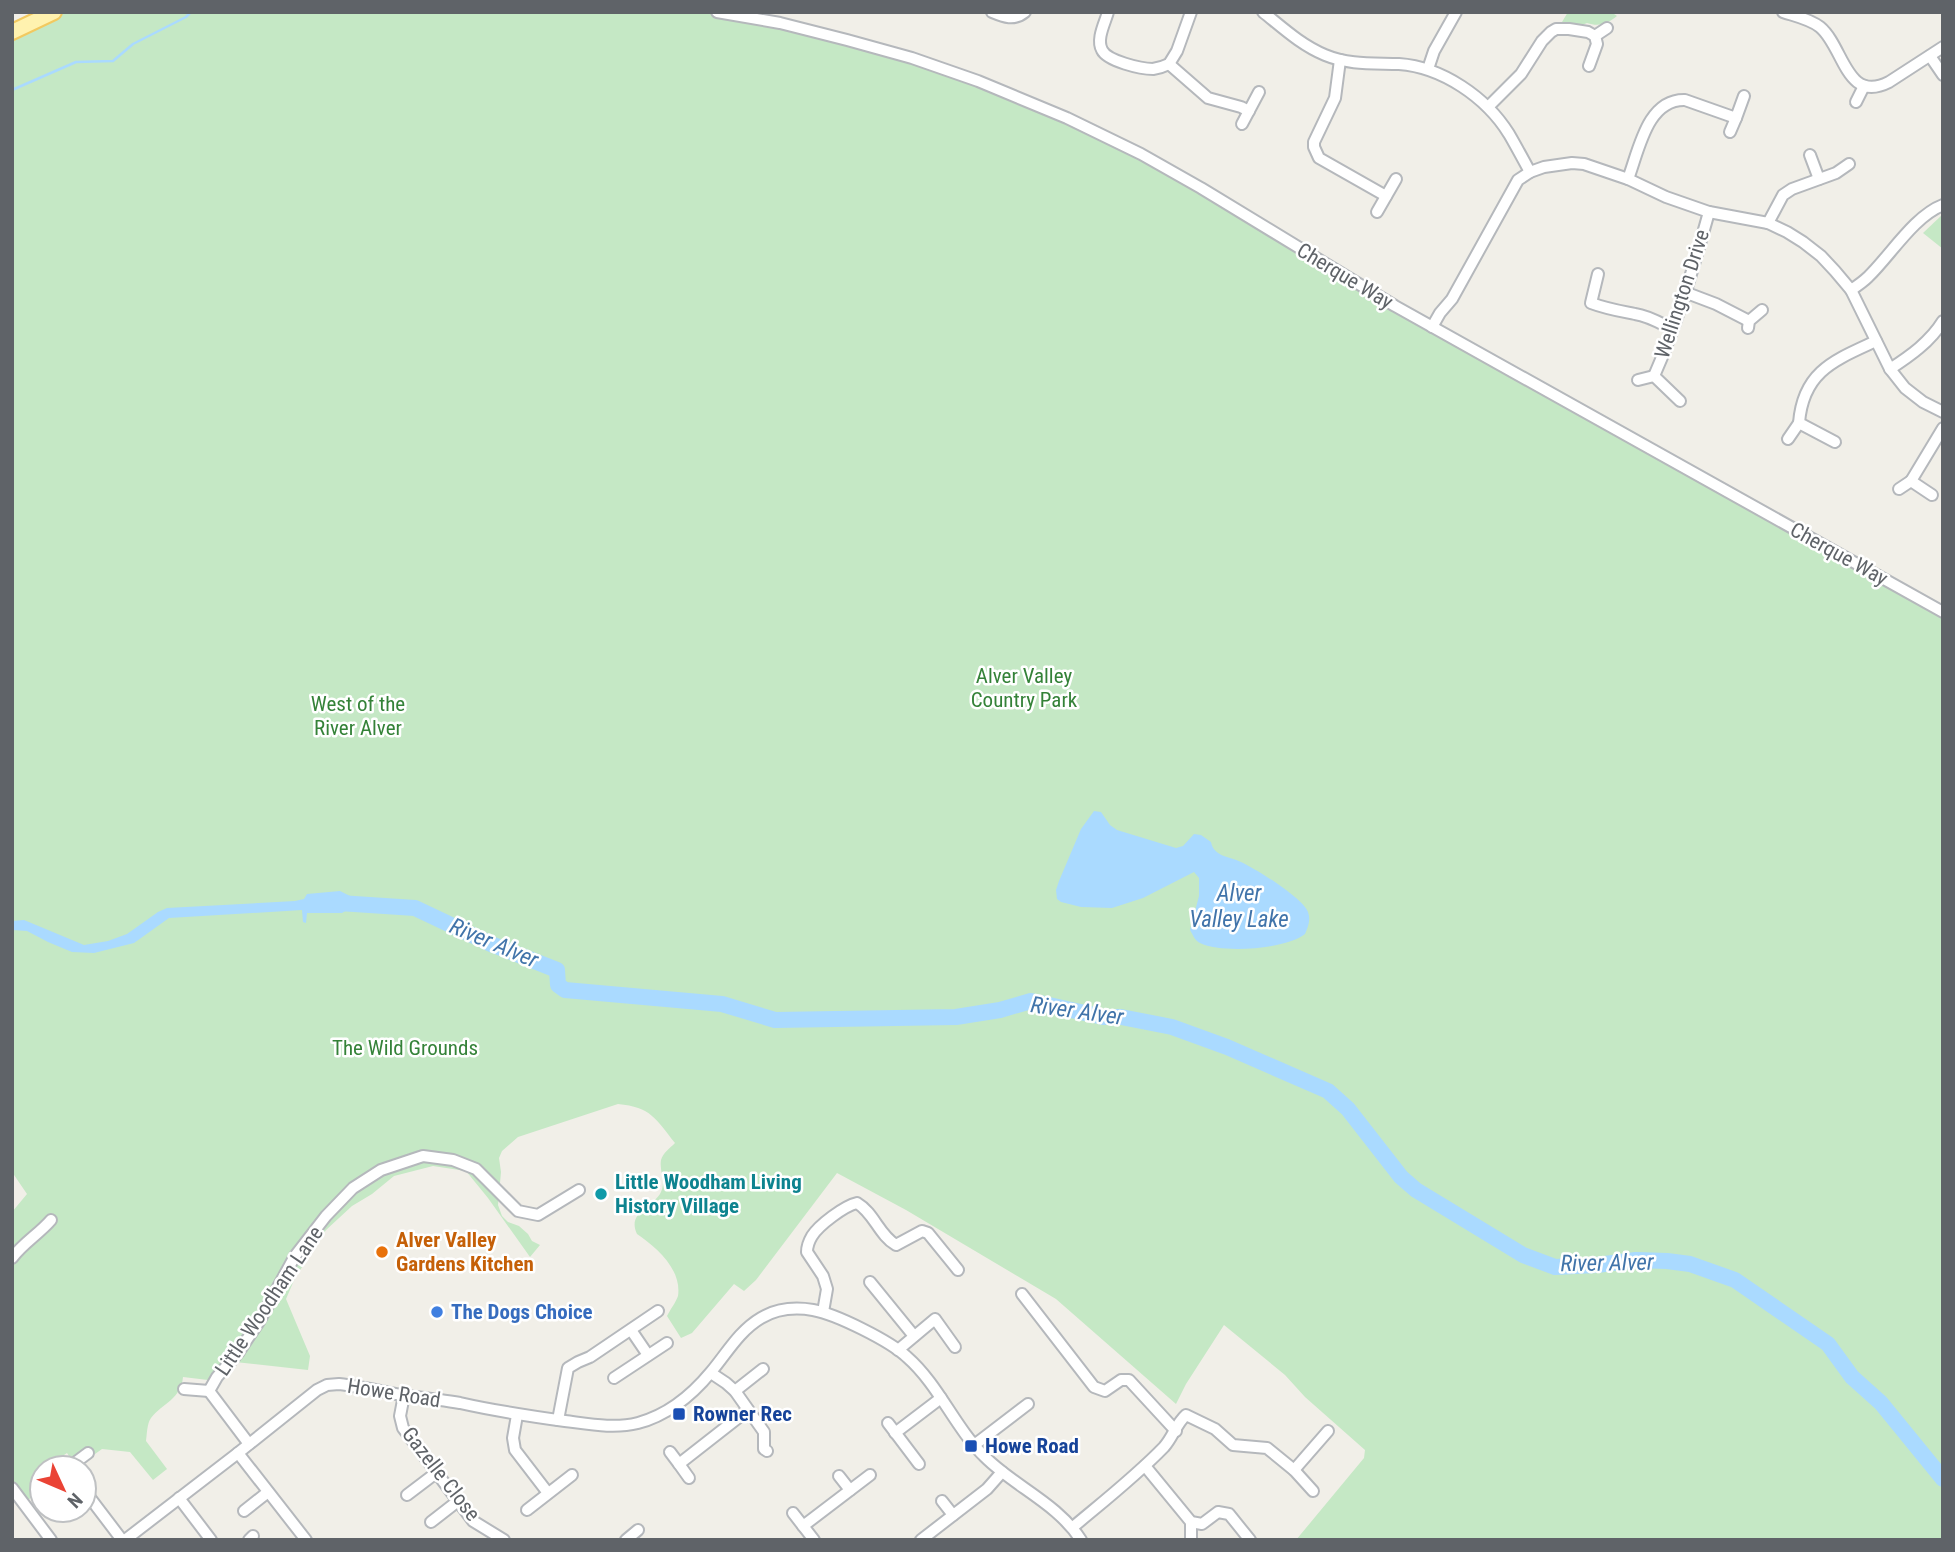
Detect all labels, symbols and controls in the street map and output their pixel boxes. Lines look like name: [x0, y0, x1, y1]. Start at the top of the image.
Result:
street label: Wellington Drive: [1650, 226, 1714, 361]
street label: Cherque Way: [1293, 238, 1398, 314]
street label: Cherque Way: [1786, 517, 1892, 591]
park label: Alver Valley Country Park: [971, 664, 1078, 712]
park label: West of the River Alver: [311, 692, 405, 740]
water label: Alver Valley Lake: [1189, 880, 1289, 933]
water label: River Alver: [446, 912, 543, 974]
water label: River Alver: [1029, 991, 1126, 1031]
park label: The Wild Grounds: [332, 1036, 478, 1060]
place label: Little Woodham Living History Village: [615, 1170, 802, 1218]
marker: Little Woodham Living History Village: [593, 1186, 609, 1202]
street label: Little Woodham Lane: [210, 1222, 328, 1380]
place label: Alver Valley Gardens Kitchen: [396, 1228, 534, 1276]
marker: Alver Valley Gardens Kitchen: [374, 1244, 390, 1260]
water label: River Alver: [1560, 1249, 1655, 1277]
place label: The Dogs Choice: [451, 1300, 593, 1324]
marker: The Dogs Choice: [429, 1304, 445, 1320]
street label: Howe Road: [346, 1374, 442, 1412]
place label: Rowner Rec: [693, 1402, 792, 1426]
marker: Rowner Rec: [671, 1406, 687, 1422]
street label: Gazelle Close: [397, 1422, 485, 1526]
place label: Howe Road: [985, 1434, 1079, 1458]
marker: Howe Road: [963, 1438, 979, 1454]
north arrow: [28, 1454, 98, 1524]
text: N: [63, 1488, 87, 1513]

